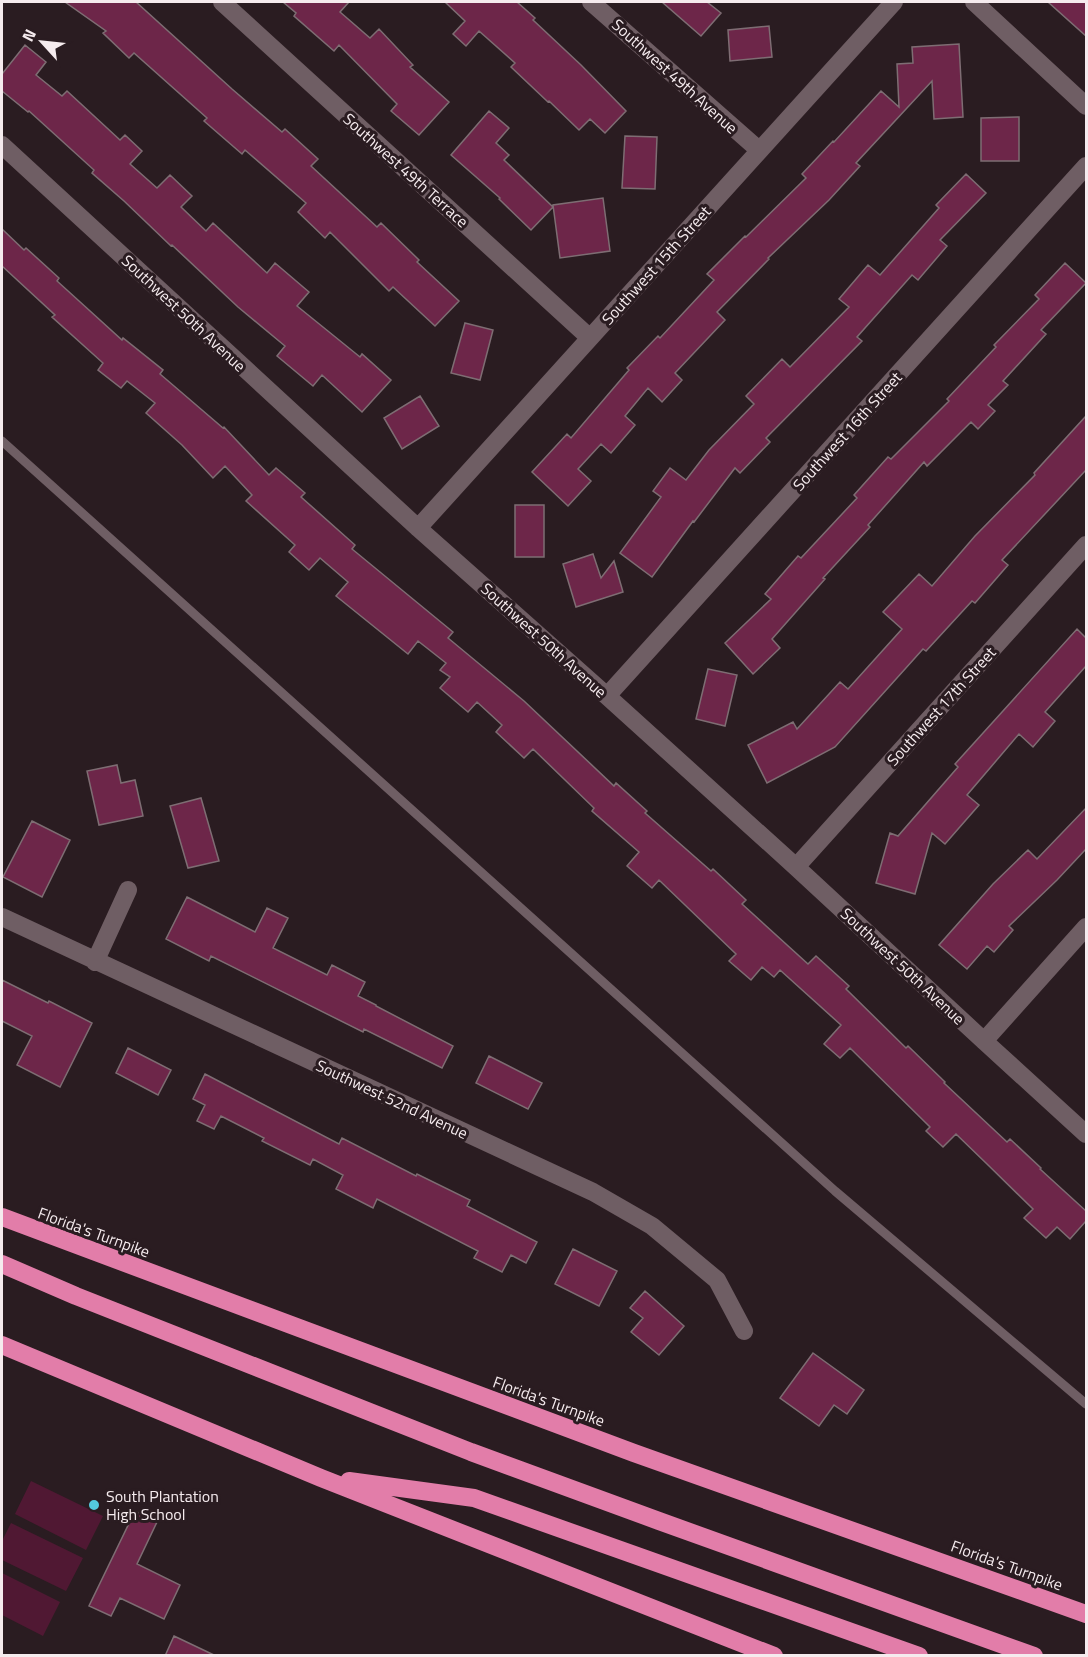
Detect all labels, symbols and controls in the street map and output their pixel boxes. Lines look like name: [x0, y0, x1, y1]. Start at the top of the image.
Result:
north arrow: [12, 12, 72, 72]
street label: Southwest 49th Avenue: [607, 13, 743, 139]
text: N: [15, 25, 42, 46]
street label: Southwest 49th Terrace: [338, 107, 474, 233]
street label: Southwest 15th Street: [596, 200, 716, 330]
street label: Southwest 50th Avenue: [116, 249, 252, 377]
street label: Southwest 16th Street: [787, 366, 907, 496]
street label: Southwest 50th Avenue: [476, 577, 612, 703]
street label: Southwest 17th Street: [881, 641, 1001, 771]
street label: Southwest 50th Avenue: [835, 902, 971, 1030]
street label: Southwest 52nd Avenue: [312, 1053, 472, 1145]
street label: Florida's Turnpike: [35, 1201, 153, 1263]
street label: Florida's Turnpike: [490, 1370, 608, 1432]
place label: South Plantation High School: [106, 1484, 219, 1526]
marker: South Plantation High School: [87, 1498, 101, 1512]
street label: Florida's Turnpike: [948, 1534, 1066, 1596]

